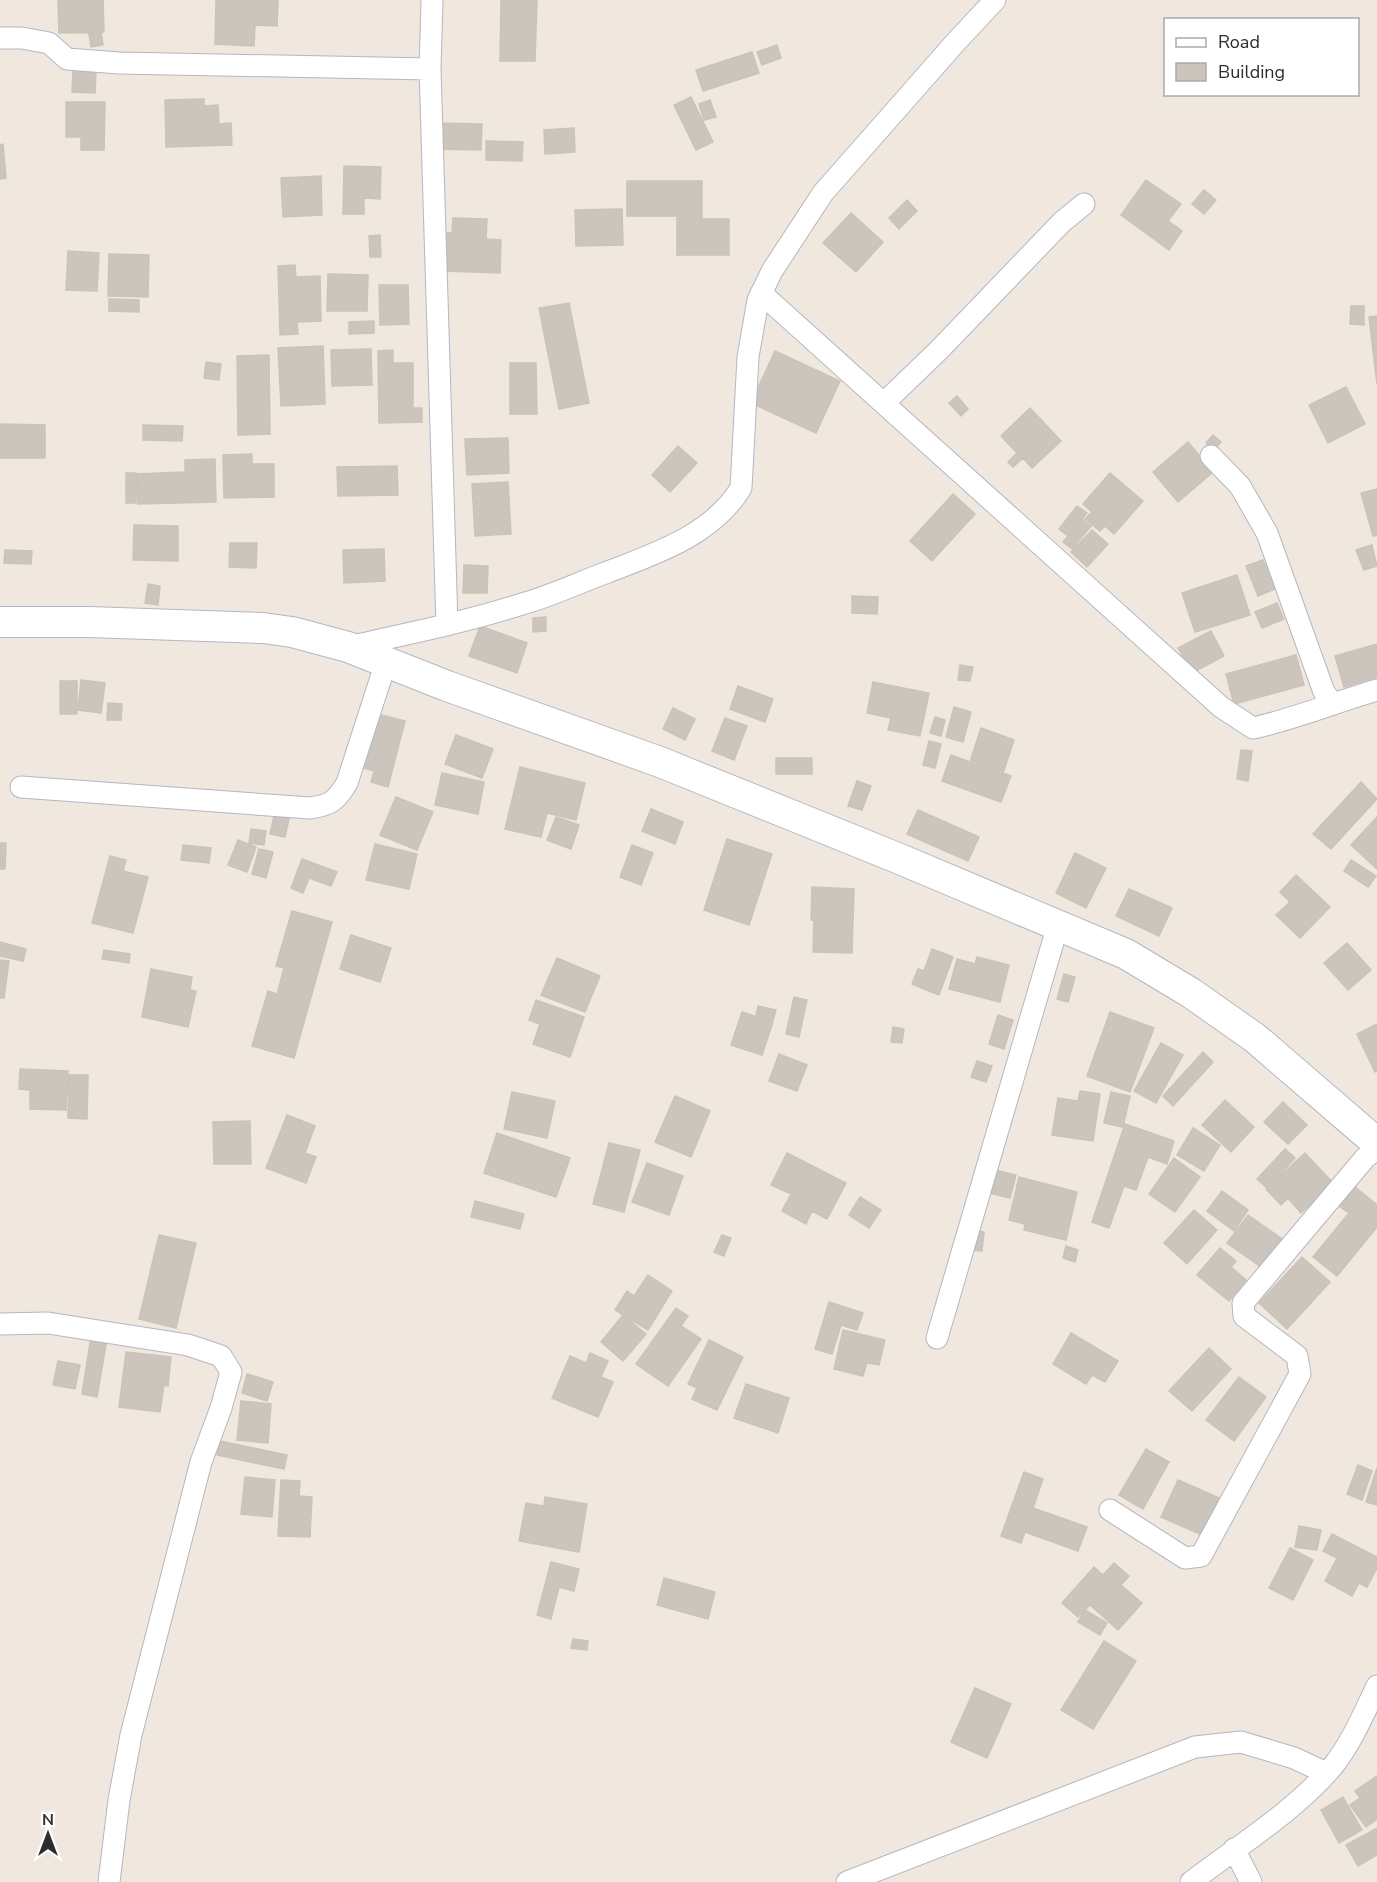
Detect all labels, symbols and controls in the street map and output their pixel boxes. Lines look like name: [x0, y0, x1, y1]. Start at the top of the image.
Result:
legend: [1164, 18, 1359, 96]
text: Road: [1218, 30, 1260, 54]
text: Building: [1218, 60, 1285, 84]
north arrow: [18, 1804, 78, 1864]
text: N: [42, 1809, 54, 1831]

